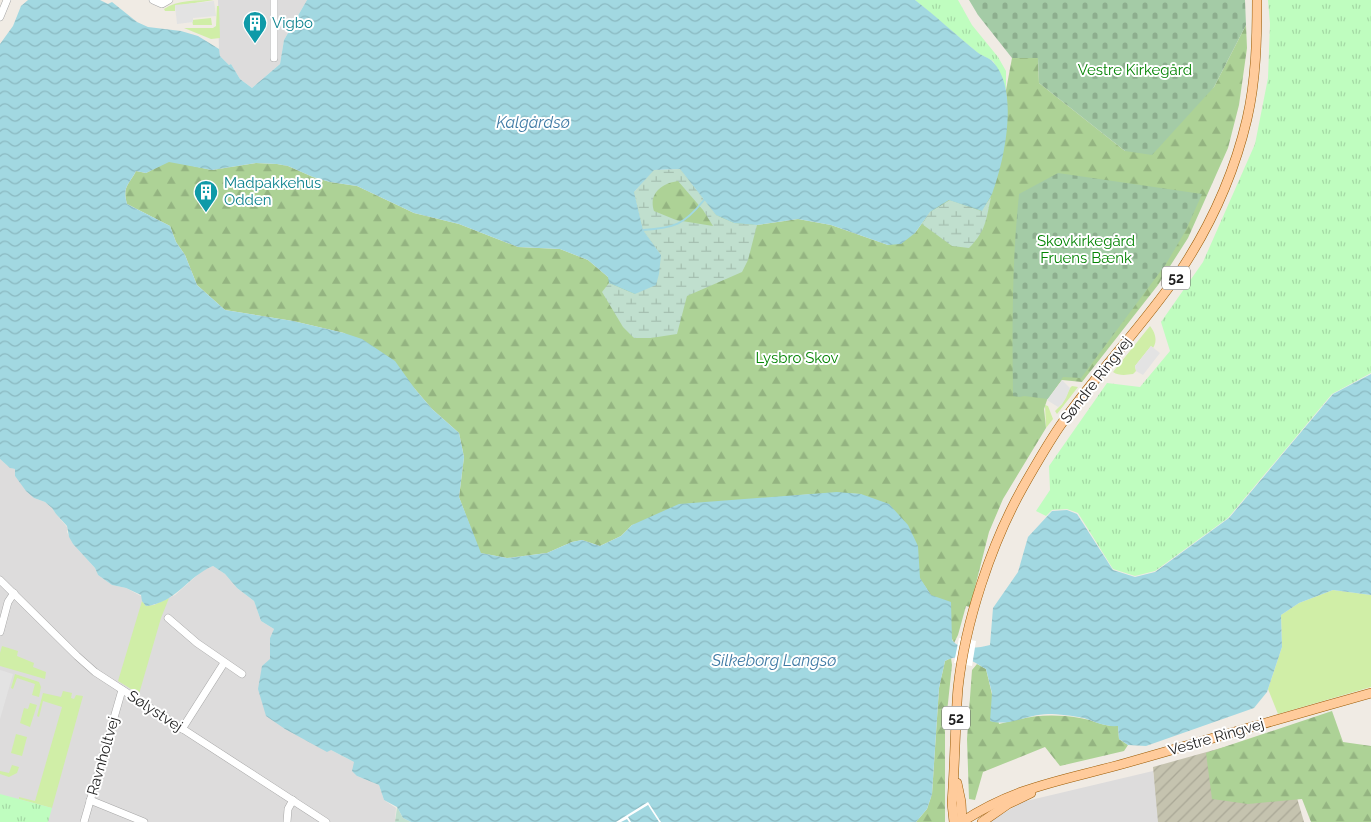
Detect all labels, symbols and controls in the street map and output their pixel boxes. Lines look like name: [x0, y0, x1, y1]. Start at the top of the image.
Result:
building icon: Vigbo: [242, 10, 268, 44]
place label: Vigbo: [272, 14, 313, 32]
park label: Vestre Kirkegård: [1078, 61, 1192, 79]
water label: Kalgårdsø: [496, 113, 570, 132]
place label: Madpakkehus Odden: [224, 174, 321, 209]
building icon: Madpakkehus Odden: [193, 179, 219, 213]
park label: Skovkirkegård Fruens Bænk: [1037, 232, 1135, 267]
road number: 52: [1162, 266, 1190, 290]
street label: Søndre Ringvej: [1057, 333, 1135, 427]
park label: Lysbro Skov: [755, 349, 839, 367]
water label: Silkeborg Langsø: [711, 651, 836, 670]
street label: Sølystvej: [124, 687, 186, 735]
road number: 52: [942, 706, 970, 730]
street label: Ravnholtvej: [83, 715, 123, 797]
street label: Vestre Ringvej: [1166, 715, 1266, 759]

